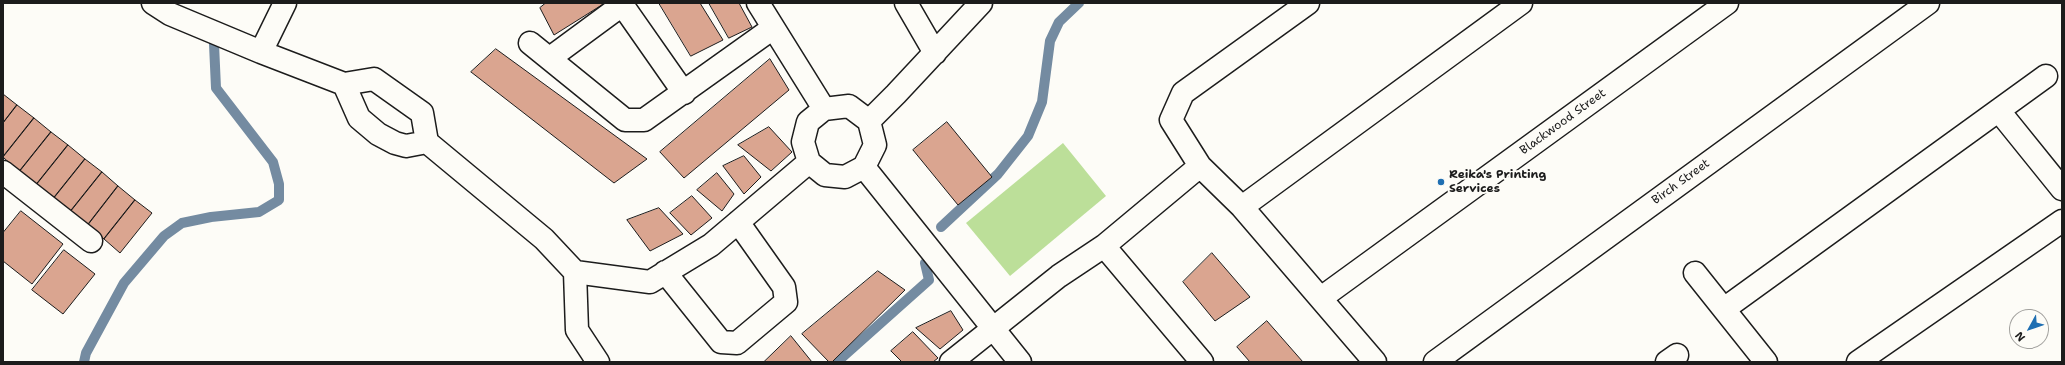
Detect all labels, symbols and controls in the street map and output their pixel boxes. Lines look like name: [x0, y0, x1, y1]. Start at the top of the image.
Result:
street label: Blackwood Street: [1517, 86, 1609, 158]
street label: Birch Street: [1649, 156, 1713, 208]
place label: Reika's Printing Services: [1449, 168, 1546, 196]
marker: Reika's Printing Services: [1436, 177, 1446, 187]
north arrow: [2009, 309, 2049, 349]
text: N: [2012, 328, 2029, 345]

